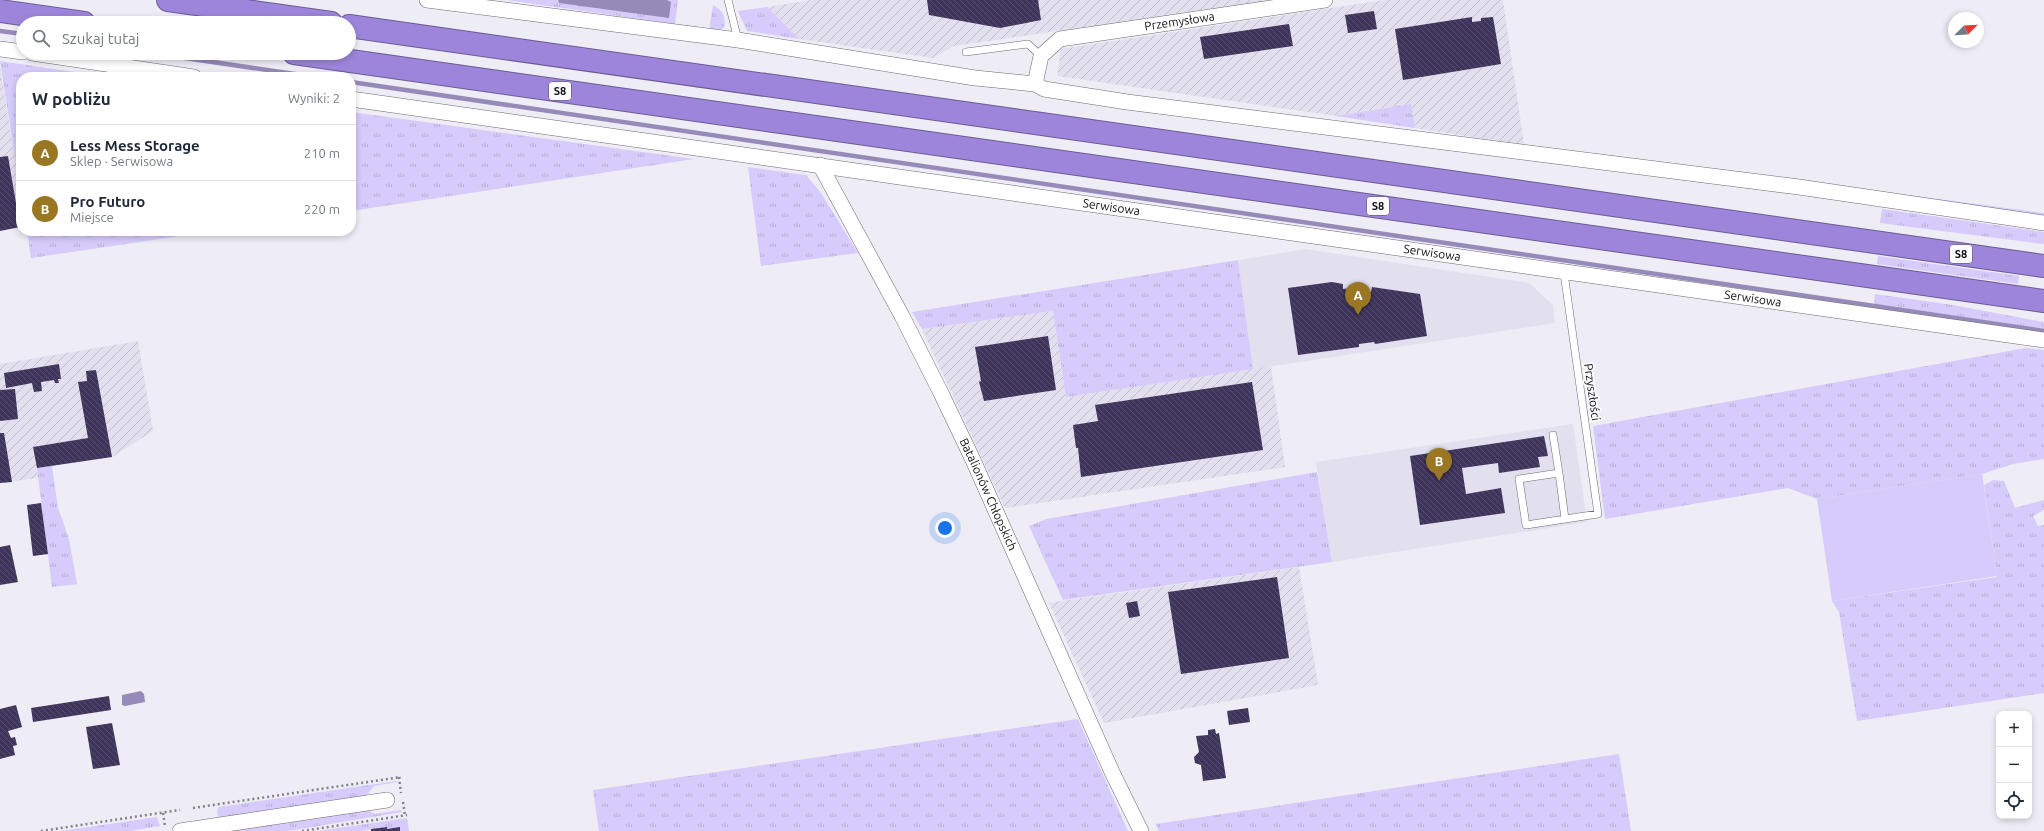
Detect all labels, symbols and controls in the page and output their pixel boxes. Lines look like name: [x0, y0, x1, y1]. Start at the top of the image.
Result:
street label: Przemysłowa: [1143, 9, 1216, 32]
north arrow: [1948, 12, 1984, 48]
search box: [16, 16, 356, 60]
icon: search: [30, 27, 52, 49]
text: Szukaj tutaj: [62, 30, 139, 47]
road number: S8: [549, 82, 571, 100]
text: W pobliżu: [32, 89, 111, 108]
text: Wyniki: 2: [288, 91, 340, 105]
text: Less Mess Storage: [70, 137, 200, 154]
text: A: [40, 146, 50, 160]
text: 210 m: [304, 146, 340, 160]
text: Sklep · Serwisowa: [70, 154, 173, 168]
text: Pro Futuro: [70, 193, 145, 210]
street label: Serwisowa: [1082, 196, 1141, 217]
road number: S8: [1367, 197, 1389, 215]
text: B: [41, 202, 49, 216]
text: 220 m: [304, 202, 340, 216]
text: Miejsce: [70, 210, 114, 224]
street label: Serwisowa: [1403, 242, 1462, 263]
road number: S8: [1950, 245, 1972, 263]
pin: A: [1345, 282, 1371, 315]
street label: Serwisowa: [1723, 288, 1782, 309]
street label: Przyszłości: [1582, 362, 1603, 421]
street label: Batalionów Chłopskich: [958, 436, 1019, 552]
pin: B: [1426, 448, 1452, 481]
your location: [935, 518, 955, 538]
map controls: [1996, 711, 2032, 819]
button: +: [1996, 711, 2032, 747]
button: −: [1996, 747, 2032, 783]
button: locate: [1996, 783, 2032, 819]

